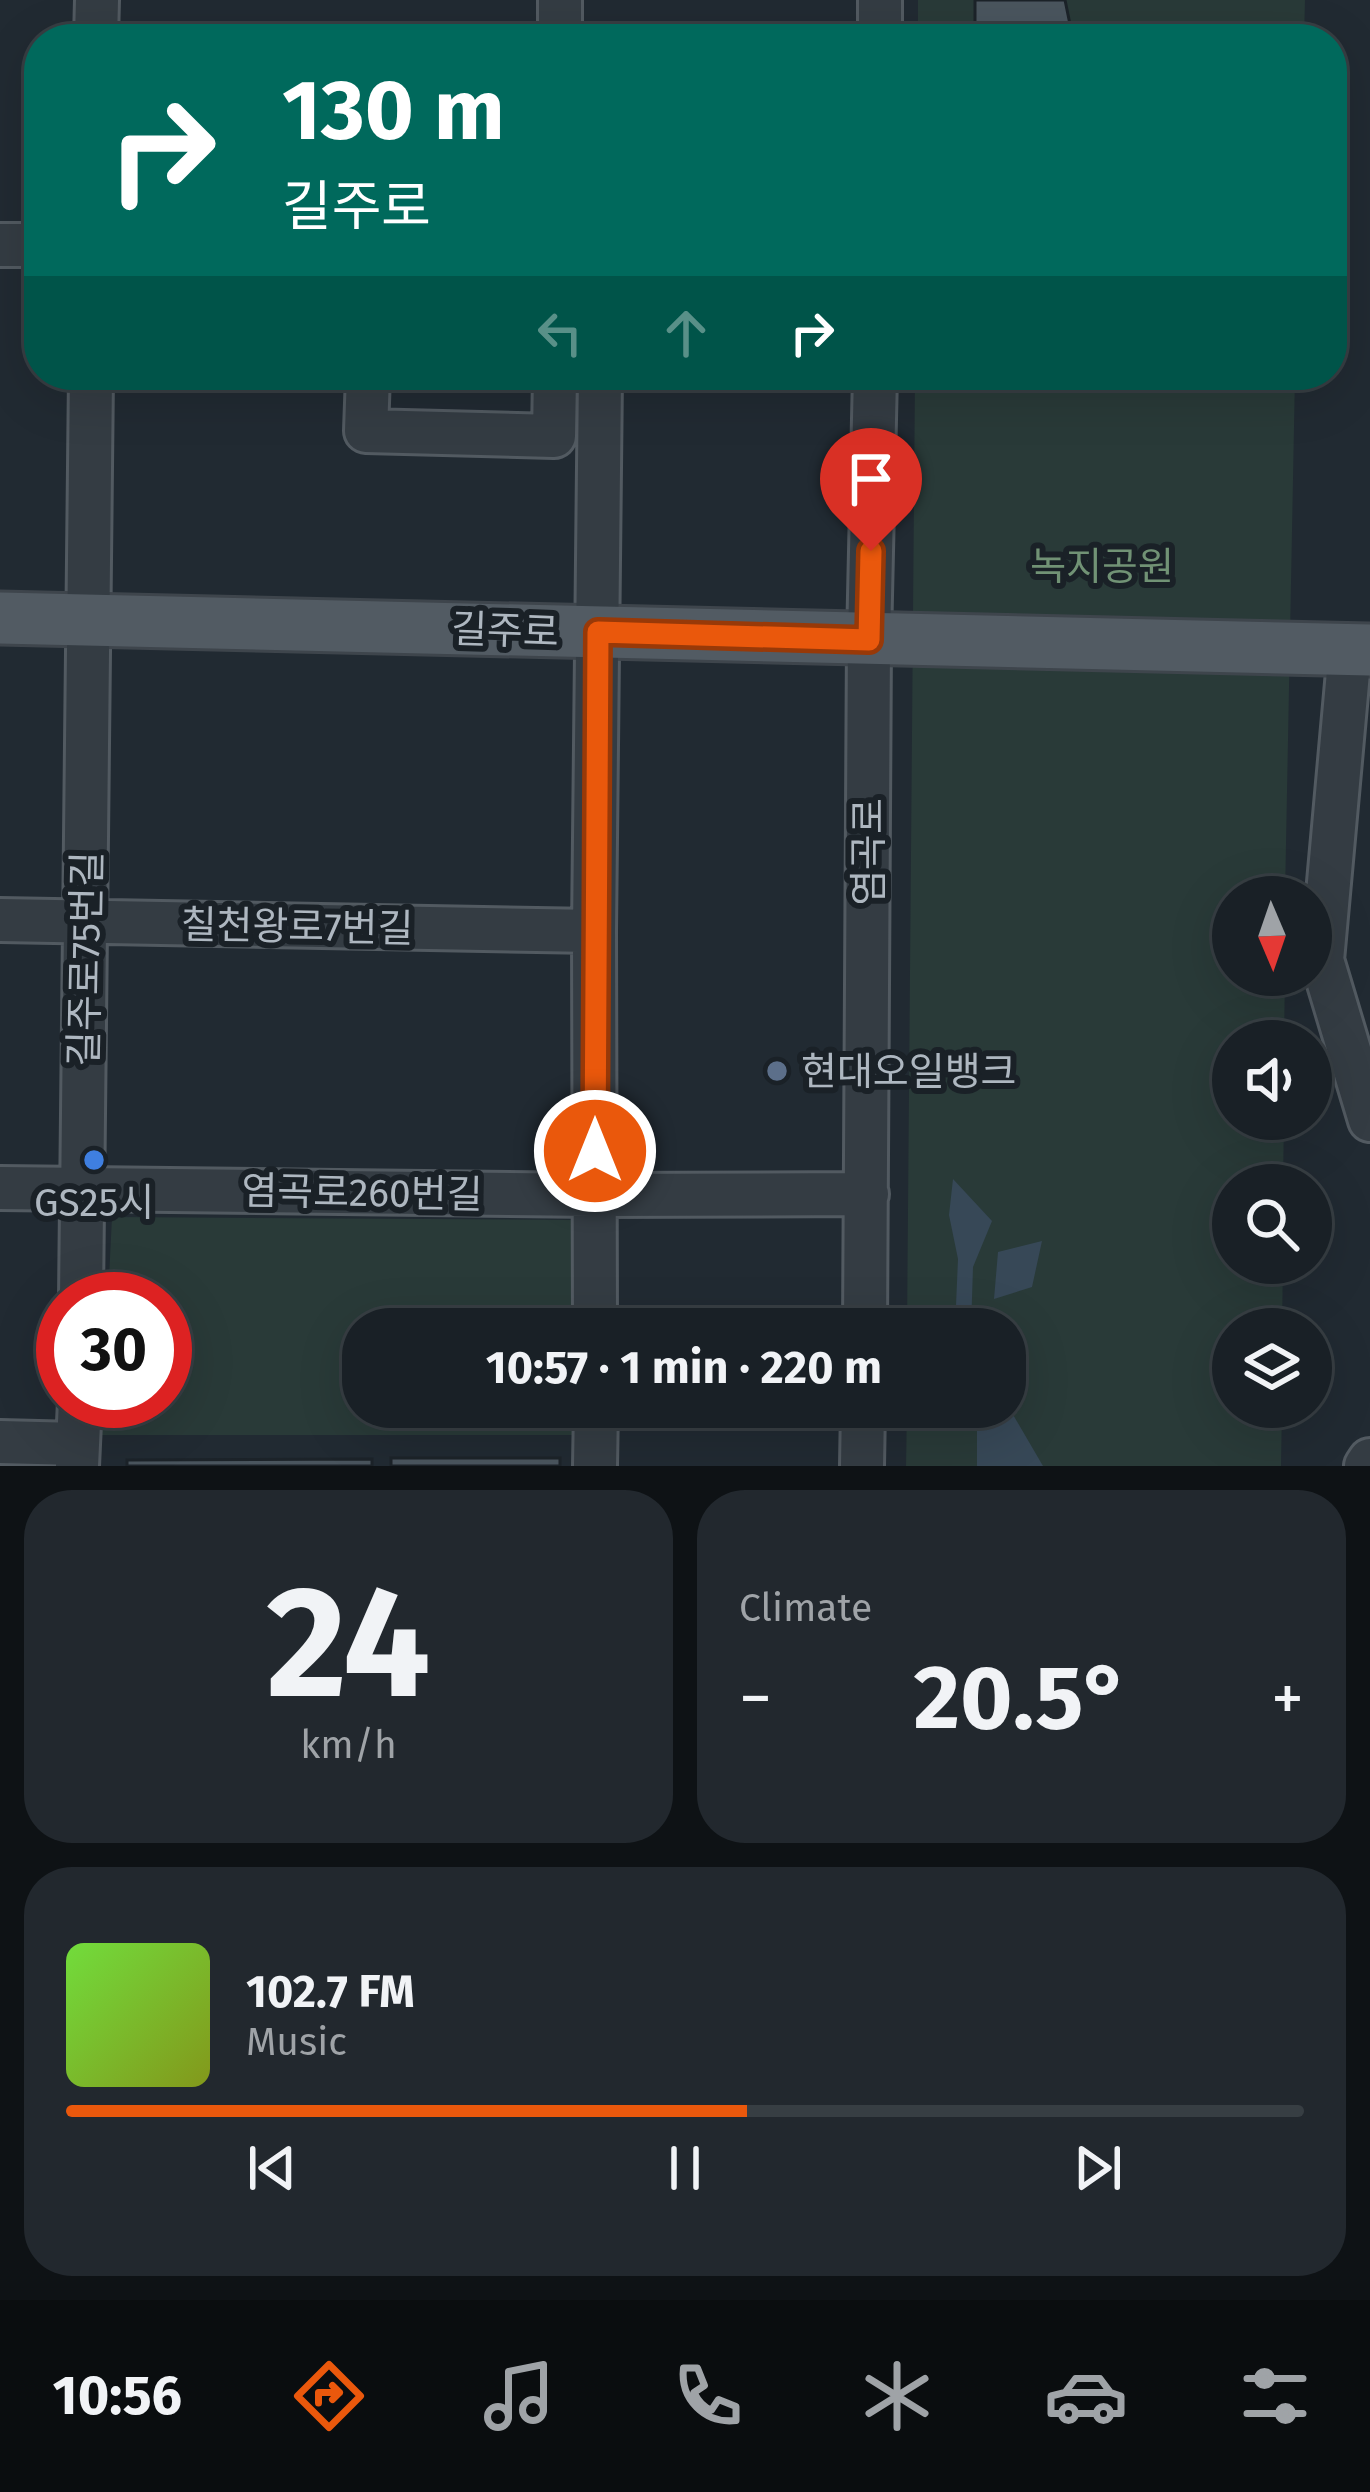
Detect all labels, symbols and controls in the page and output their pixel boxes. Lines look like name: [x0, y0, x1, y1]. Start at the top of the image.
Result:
text: 130 m: [282, 60, 505, 161]
icon: right: [84, 72, 240, 228]
text: 길주로: [282, 175, 431, 239]
icon: left: [527, 300, 593, 366]
icon: ahead: [653, 300, 719, 366]
icon: right: [779, 300, 845, 366]
pin: [820, 428, 922, 551]
icon: arrive: [838, 446, 904, 512]
park label: 녹지공원: [1030, 544, 1174, 590]
street label: 길주로: [450, 606, 560, 656]
street label: 염곡로: [846, 798, 892, 906]
street label: 길주로75번길: [61, 851, 111, 1067]
north arrow: [1212, 876, 1332, 996]
map controls: [1212, 876, 1332, 1428]
street label: 칠천왕로7번길: [180, 902, 414, 952]
button: sound: [1212, 1020, 1332, 1140]
place label: 현대오일뱅크: [801, 1049, 1016, 1095]
marker: 현대오일뱅크: [764, 1058, 790, 1084]
position arrow: [532, 1088, 658, 1214]
marker: GS25시: [81, 1147, 107, 1173]
button: search: [1212, 1164, 1332, 1284]
street label: 염곡로260번길: [241, 1168, 483, 1218]
place label: GS25시: [34, 1180, 154, 1226]
speed limit sign: 30: [36, 1272, 192, 1428]
button: layers: [1212, 1308, 1332, 1428]
text: 10:57 · 1 min · 220 m: [486, 1341, 882, 1395]
text: 24: [266, 1550, 431, 1737]
text: Climate: [739, 1585, 872, 1631]
text: 20.5°: [914, 1644, 1129, 1752]
text: −: [739, 1659, 772, 1738]
text: +: [1271, 1659, 1304, 1738]
text: km/h: [300, 1722, 397, 1768]
text: 102.7 FM: [246, 1965, 415, 2019]
text: Music: [246, 2019, 347, 2065]
icon: previous: [239, 2135, 305, 2201]
icon: pause: [652, 2135, 718, 2201]
icon: next: [1065, 2135, 1131, 2201]
icon: directions: [287, 2354, 371, 2438]
icon: music: [477, 2354, 561, 2438]
icon: phone: [666, 2354, 750, 2438]
icon: climate: [855, 2354, 939, 2438]
icon: car: [1044, 2354, 1128, 2438]
icon: filters: [1233, 2354, 1317, 2438]
text: 10:56: [53, 2364, 182, 2428]

